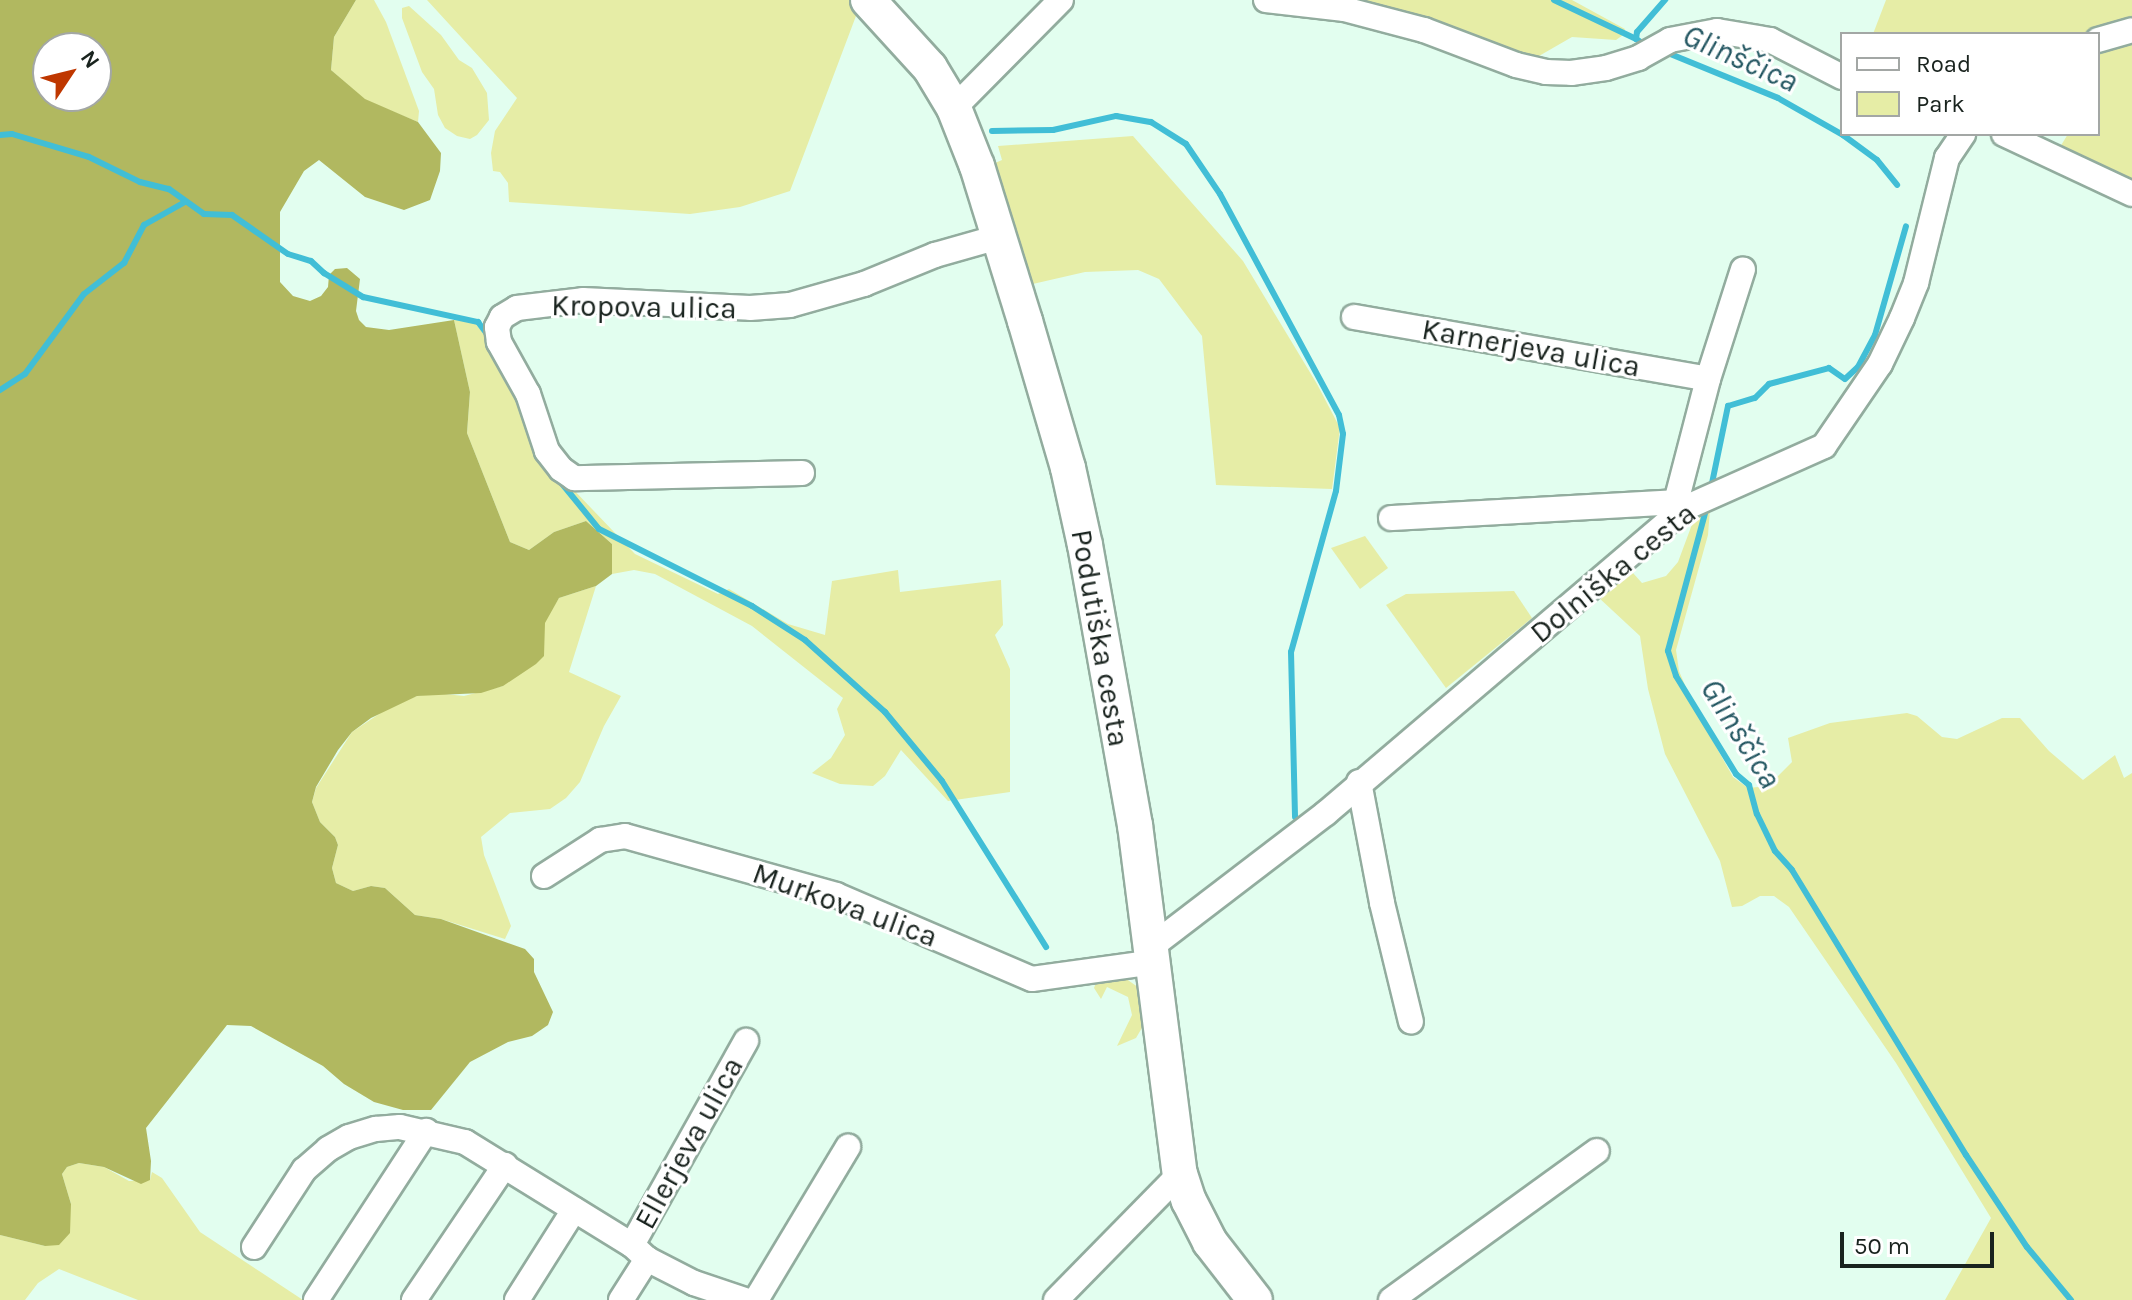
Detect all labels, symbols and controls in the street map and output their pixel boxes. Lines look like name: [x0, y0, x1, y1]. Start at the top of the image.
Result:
water label: Glinščica: [1676, 17, 1804, 101]
north arrow: [32, 32, 112, 112]
legend: [1840, 32, 2100, 136]
text: N: [75, 45, 105, 73]
text: Road: [1916, 50, 1971, 78]
text: Park: [1916, 90, 1965, 118]
street label: Kropova ulica: [551, 287, 737, 327]
street label: Karnerjeva ulica: [1419, 311, 1643, 385]
street label: Dolniška cesta: [1523, 495, 1703, 651]
street label: Podutiška cesta: [1063, 527, 1137, 749]
water label: Glinščica: [1691, 672, 1789, 796]
street label: Murkova ulica: [748, 855, 942, 955]
street label: Ellerjeva ulica: [627, 1051, 751, 1235]
scale bar: [1844, 1216, 1998, 1266]
text: 50 m: [1854, 1232, 1910, 1260]

